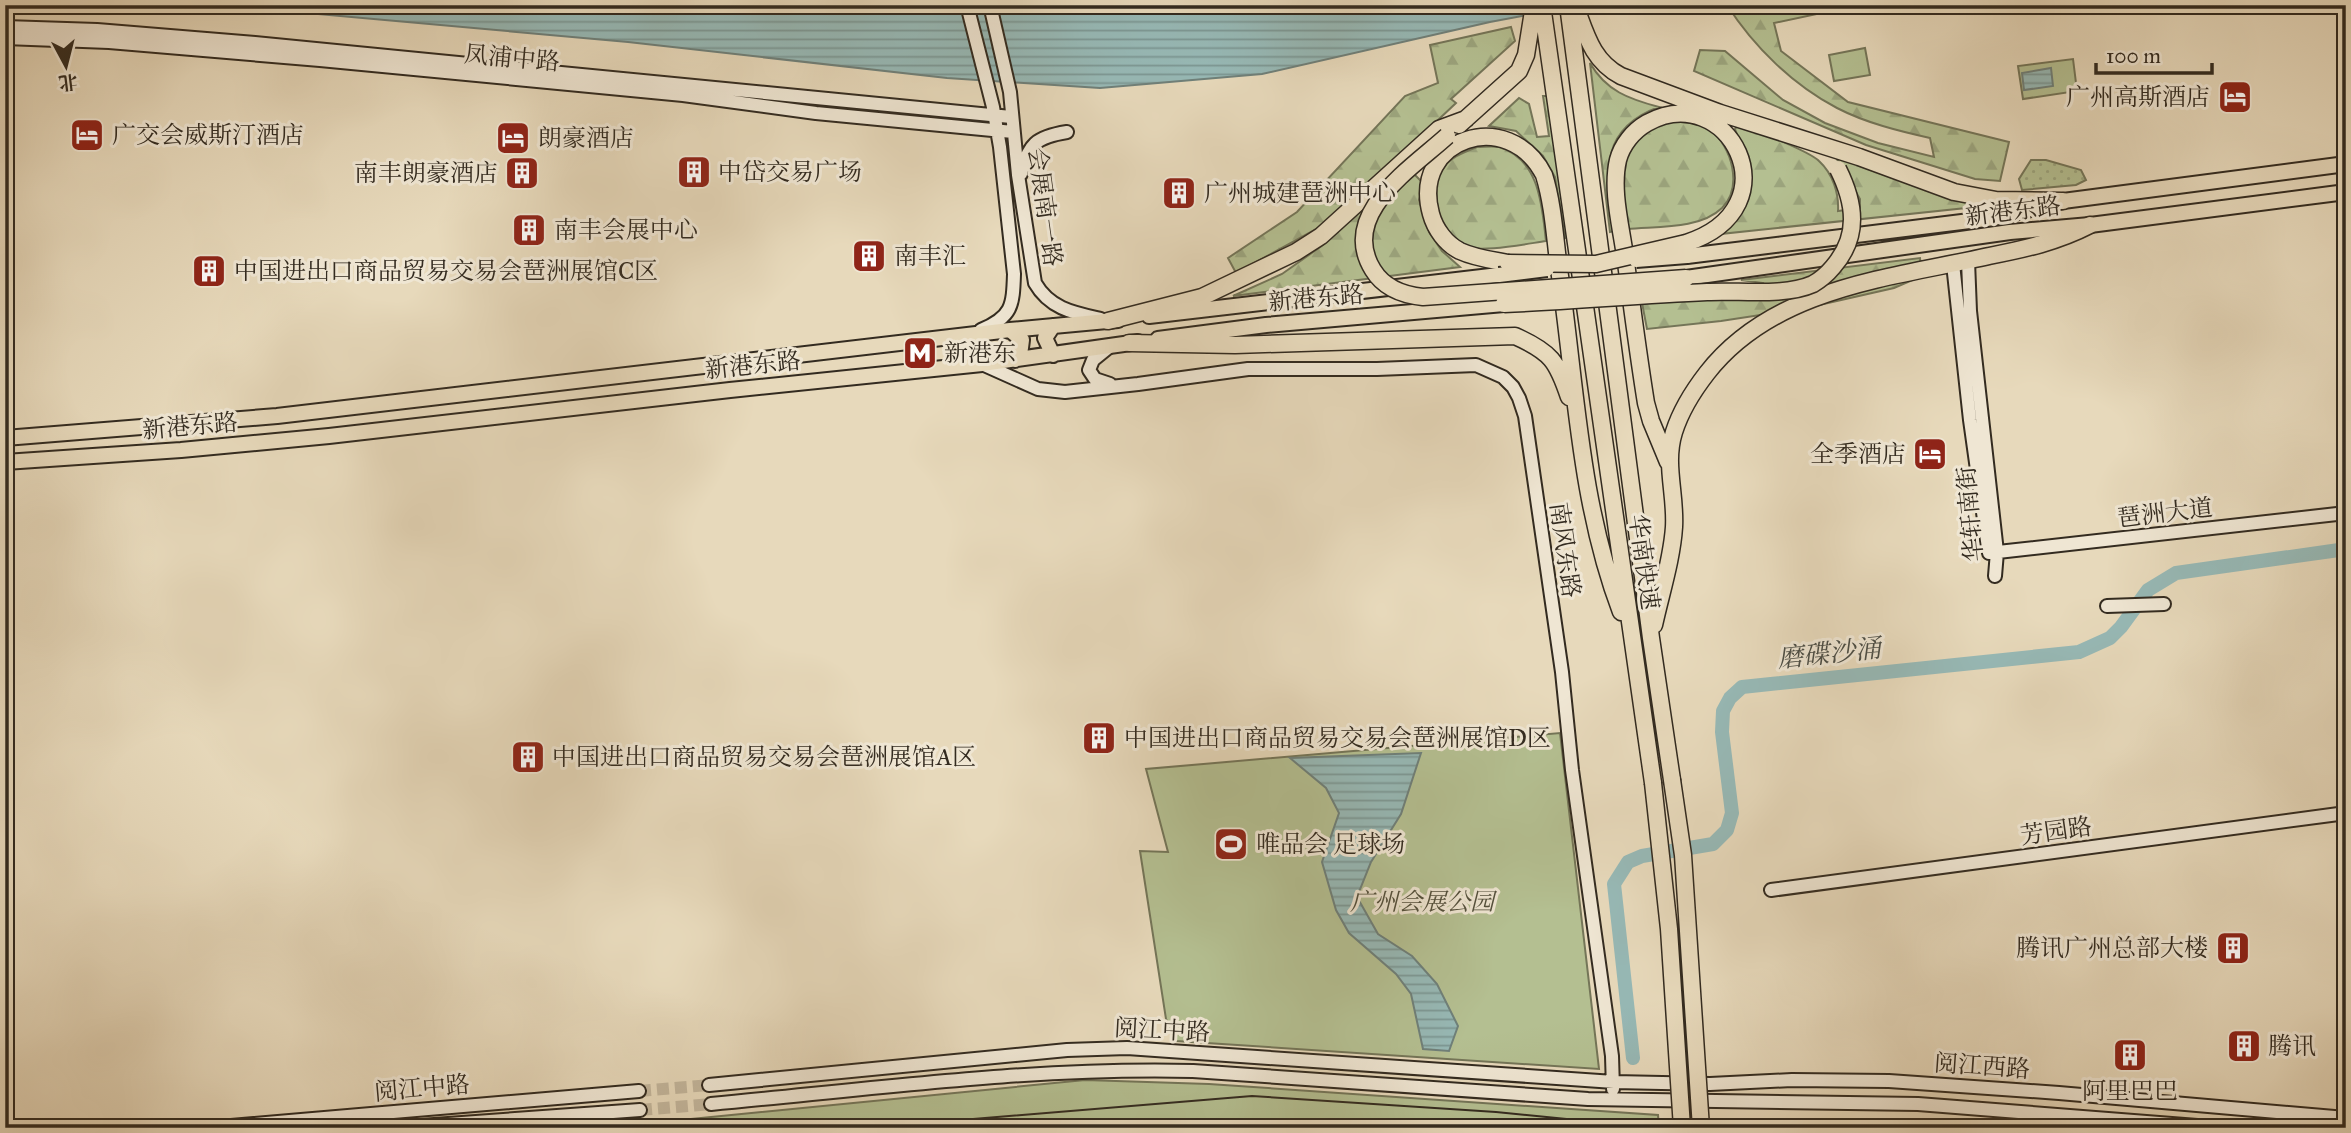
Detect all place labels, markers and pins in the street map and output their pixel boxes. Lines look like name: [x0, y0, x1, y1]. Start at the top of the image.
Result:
hotel icon: 广州高斯酒店: [2216, 78, 2254, 116]
place label: 广州高斯酒店: [2066, 82, 2210, 112]
hotel icon: 广交会威斯汀酒店: [68, 116, 106, 154]
hotel icon: 朗豪酒店: [494, 119, 532, 157]
place label: 广交会威斯汀酒店: [112, 120, 304, 150]
place label: 朗豪酒店: [538, 123, 634, 153]
building icon: 中岱交易广场: [675, 153, 713, 191]
building icon: 南丰朗豪酒店: [503, 154, 541, 192]
place label: 中岱交易广场: [718, 157, 862, 187]
place label: 南丰朗豪酒店: [354, 158, 498, 188]
building icon: 广州城建琶洲中心: [1160, 174, 1198, 212]
place label: 广州城建琶洲中心: [1204, 178, 1396, 208]
building icon: 南丰会展中心: [510, 211, 548, 249]
place label: 南丰会展中心: [554, 215, 698, 245]
building icon: 南丰汇: [850, 237, 888, 275]
place label: 南丰汇: [894, 241, 966, 271]
building icon: 中国进出口商品贸易交易会琶洲展馆C区: [190, 252, 228, 290]
place label: 中国进出口商品贸易交易会琶洲展馆C区: [234, 256, 658, 286]
metro station icon: 新港东: [901, 334, 939, 372]
place label: 新港东: [944, 338, 1016, 368]
hotel icon: 全季酒店: [1911, 435, 1949, 473]
place label: 全季酒店: [1810, 439, 1906, 469]
building icon: 中国进出口商品贸易交易会琶洲展馆D区: [1080, 719, 1118, 757]
place label: 中国进出口商品贸易交易会琶洲展馆D区: [1124, 723, 1551, 753]
building icon: 中国进出口商品贸易交易会琶洲展馆A区: [509, 738, 547, 776]
place label: 中国进出口商品贸易交易会琶洲展馆A区: [552, 742, 976, 772]
sports icon: 唯品会 足球场: [1212, 825, 1250, 863]
place label: 唯品会 足球场: [1256, 829, 1405, 859]
building icon: 腾讯广州总部大楼: [2214, 929, 2252, 967]
place label: 腾讯广州总部大楼: [2016, 933, 2208, 963]
building icon: 腾讯: [2225, 1027, 2263, 1065]
place label: 腾讯: [2268, 1031, 2316, 1061]
building icon: 阿里巴巴: [2111, 1036, 2149, 1074]
place label: 阿里巴巴: [2082, 1076, 2178, 1106]

